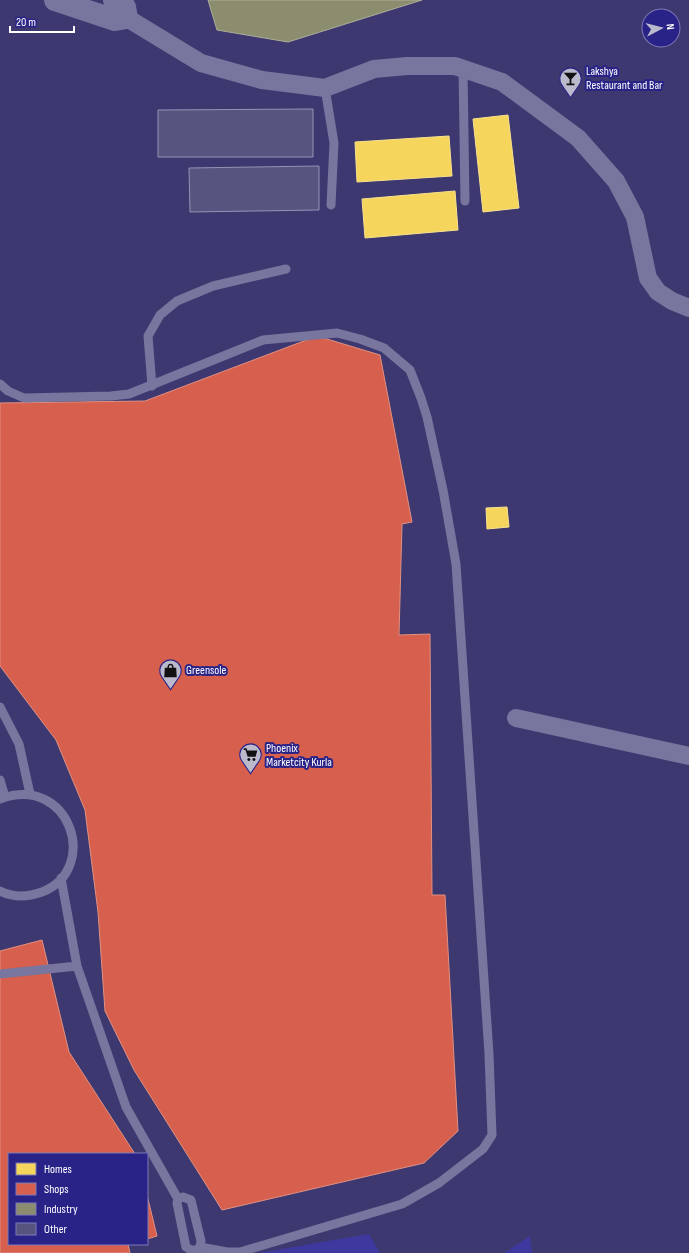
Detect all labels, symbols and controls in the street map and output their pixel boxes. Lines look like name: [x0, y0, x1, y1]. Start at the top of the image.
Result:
scale bar: [10, 8, 74, 34]
north arrow: [641, 8, 681, 48]
text: 20 m: [16, 15, 36, 30]
text: N: [664, 23, 677, 31]
place label: Lakshya Restaurant and Bar: [586, 64, 663, 93]
bar icon: Lakshya Restaurant and Bar: [557, 65, 583, 98]
shop icon: Greensole: [158, 657, 184, 690]
place label: Greensole: [186, 663, 227, 678]
place label: Phoenix Marketcity Kurla: [266, 741, 332, 770]
supermarket icon: Phoenix Marketcity Kurla: [238, 742, 264, 775]
legend: [8, 1153, 148, 1245]
text: Homes: [44, 1162, 72, 1177]
text: Shops: [44, 1182, 69, 1197]
text: Industry: [44, 1202, 78, 1217]
text: Other: [44, 1222, 68, 1237]

